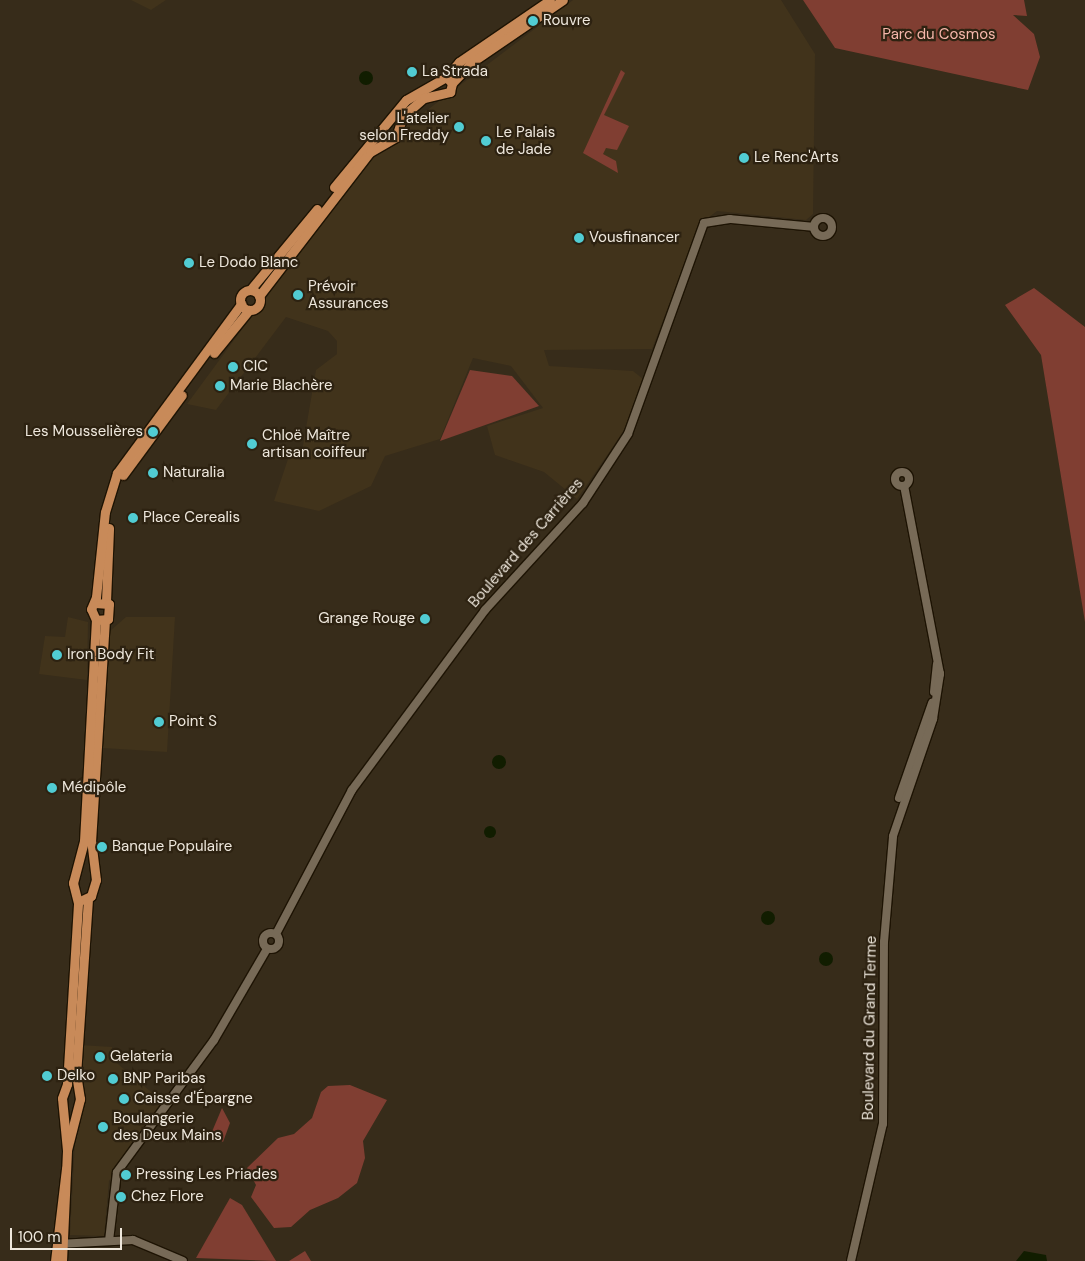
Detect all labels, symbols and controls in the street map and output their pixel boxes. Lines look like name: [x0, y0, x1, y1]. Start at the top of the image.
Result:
place label: Rouvre: [543, 12, 591, 30]
marker: Rouvre: [527, 15, 539, 27]
park label: Parc du Cosmos: [882, 26, 996, 44]
place label: La Strada: [422, 63, 488, 81]
marker: La Strada: [406, 66, 418, 78]
place label: L'atelier selon Freddy: [359, 109, 449, 144]
marker: L'atelier selon Freddy: [453, 121, 465, 133]
place label: Le Palais de Jade: [496, 123, 555, 158]
marker: Le Palais de Jade: [480, 135, 492, 147]
place label: Le Renc'Arts: [754, 149, 839, 167]
marker: Le Renc'Arts: [738, 152, 750, 164]
place label: Vousfinancer: [589, 229, 680, 247]
marker: Vousfinancer: [573, 232, 585, 244]
place label: Le Dodo Blanc: [199, 254, 298, 272]
marker: Le Dodo Blanc: [183, 257, 195, 269]
place label: Prévoir Assurances: [308, 277, 389, 312]
marker: Prévoir Assurances: [292, 289, 304, 301]
place label: CIC: [243, 358, 268, 376]
marker: CIC: [227, 361, 239, 373]
place label: Marie Blachère: [230, 377, 332, 395]
marker: Marie Blachère: [214, 380, 226, 392]
place label: Les Mousselières: [25, 423, 143, 441]
marker: Les Mousselières: [147, 426, 159, 438]
place label: Chloë Maître artisan coiffeur: [262, 426, 367, 461]
marker: Chloë Maître artisan coiffeur: [246, 438, 258, 450]
place label: Naturalia: [163, 464, 225, 482]
marker: Naturalia: [147, 467, 159, 479]
street label: Boulevard des Carrières: [465, 475, 587, 611]
place label: Place Cerealis: [143, 509, 240, 527]
marker: Place Cerealis: [127, 512, 139, 524]
place label: Grange Rouge: [318, 610, 415, 628]
marker: Grange Rouge: [419, 613, 431, 625]
place label: Iron Body Fit: [67, 646, 154, 664]
marker: Iron Body Fit: [51, 649, 63, 661]
place label: Point S: [169, 713, 217, 731]
marker: Point S: [153, 716, 165, 728]
place label: Médipôle: [62, 779, 126, 797]
marker: Médipôle: [46, 782, 58, 794]
place label: Banque Populaire: [112, 838, 232, 856]
marker: Banque Populaire: [96, 841, 108, 853]
street label: Boulevard du Grand Terme: [859, 936, 881, 1120]
place label: Gelateria: [110, 1048, 173, 1066]
marker: Gelateria: [94, 1051, 106, 1063]
place label: Delko: [57, 1067, 95, 1085]
marker: Delko: [41, 1070, 53, 1082]
place label: BNP Paribas: [123, 1070, 206, 1088]
marker: BNP Paribas: [107, 1073, 119, 1085]
place label: Caisse d'Épargne: [134, 1090, 253, 1108]
marker: Caisse d'Épargne: [118, 1093, 130, 1105]
place label: Boulangerie des Deux Mains: [113, 1109, 222, 1144]
marker: Boulangerie des Deux Mains: [97, 1121, 109, 1133]
place label: Pressing Les Priades: [136, 1166, 277, 1184]
marker: Pressing Les Priades: [120, 1169, 132, 1181]
place label: Chez Flore: [131, 1188, 204, 1206]
marker: Chez Flore: [115, 1191, 127, 1203]
scale bar: [12, 1218, 125, 1250]
text: 100 m: [18, 1227, 61, 1247]

